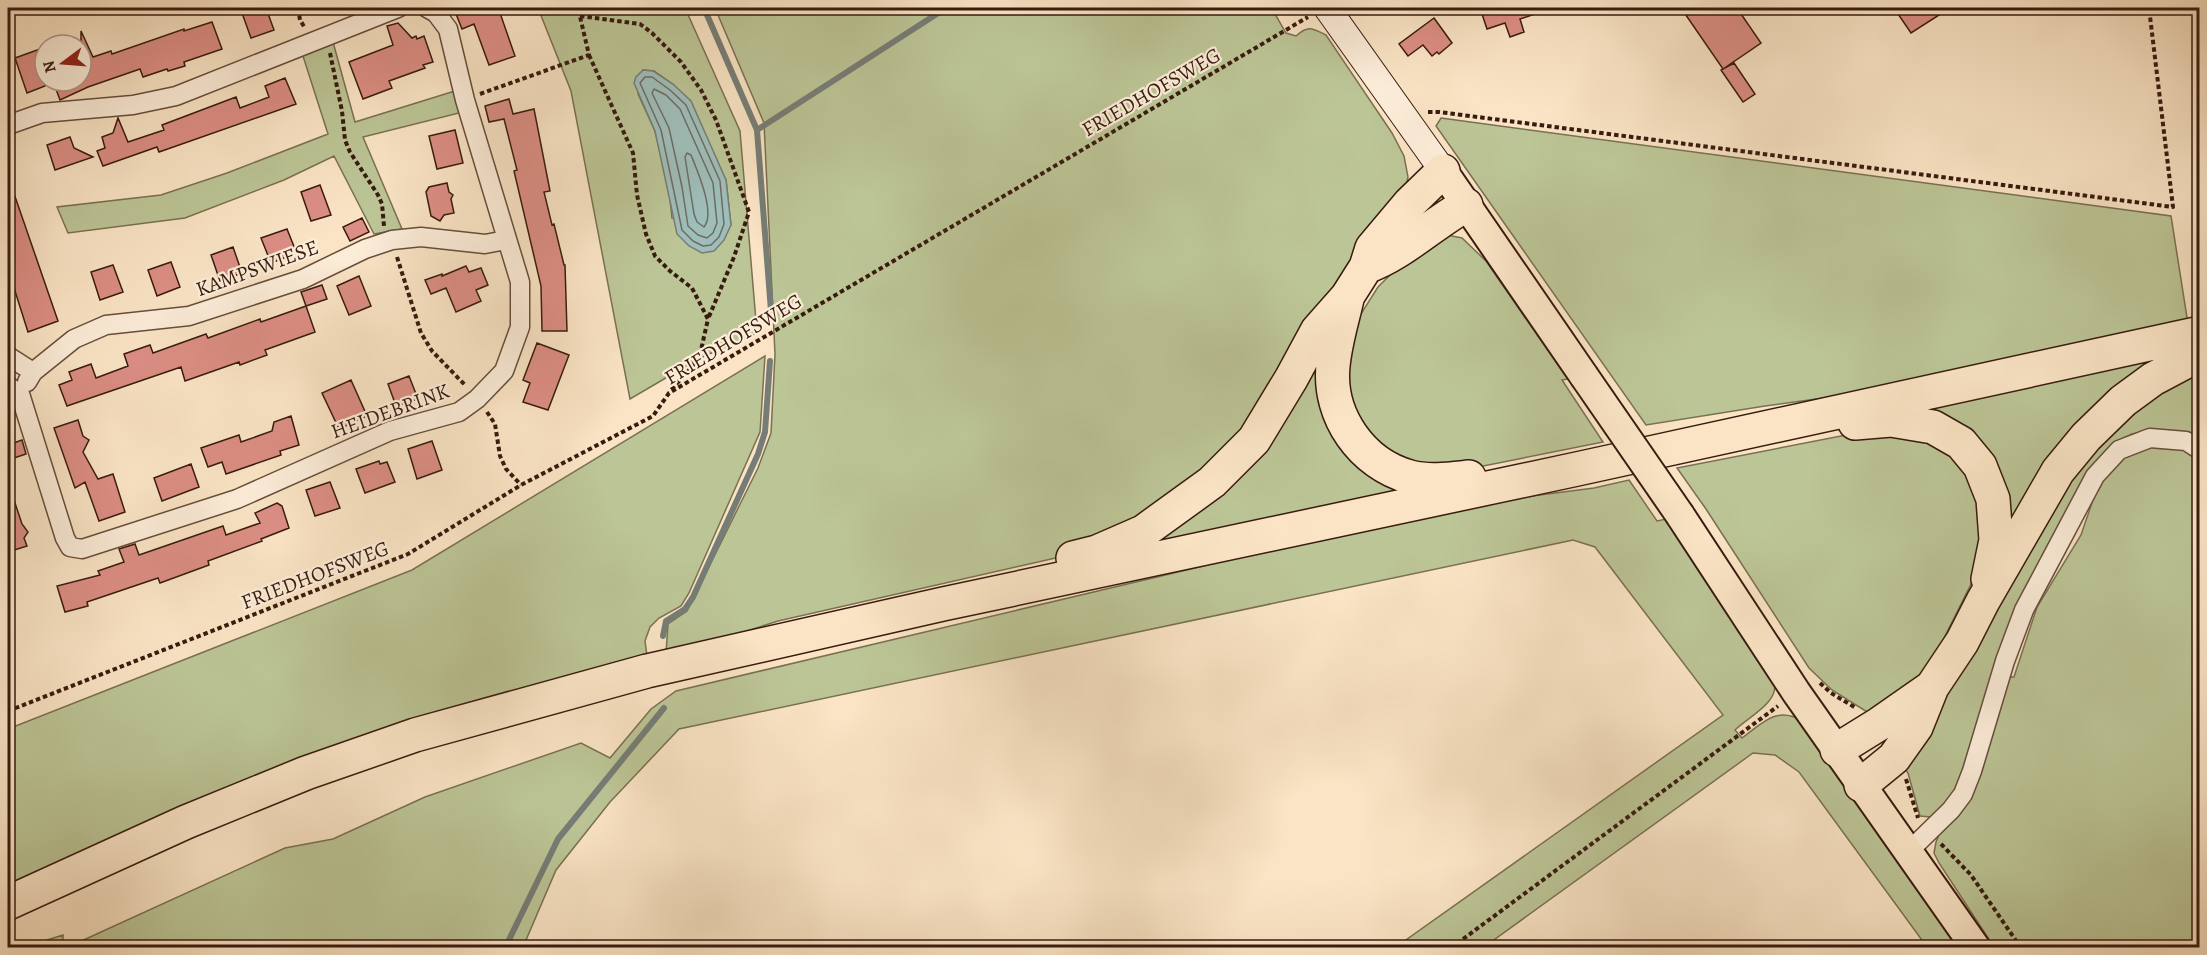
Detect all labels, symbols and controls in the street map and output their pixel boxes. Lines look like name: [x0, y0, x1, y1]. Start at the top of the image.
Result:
north arrow: [33, 33, 93, 93]
street label: FRIEDHOFSWEG: [1076, 41, 1226, 143]
text: N: [37, 58, 62, 75]
street label: KAMPSWIESE: [192, 233, 322, 303]
street label: FRIEDHOFSWEG: [659, 287, 807, 391]
street label: HEIDEBRINK: [327, 377, 453, 445]
street label: FRIEDHOFSWEG: [237, 534, 393, 616]

